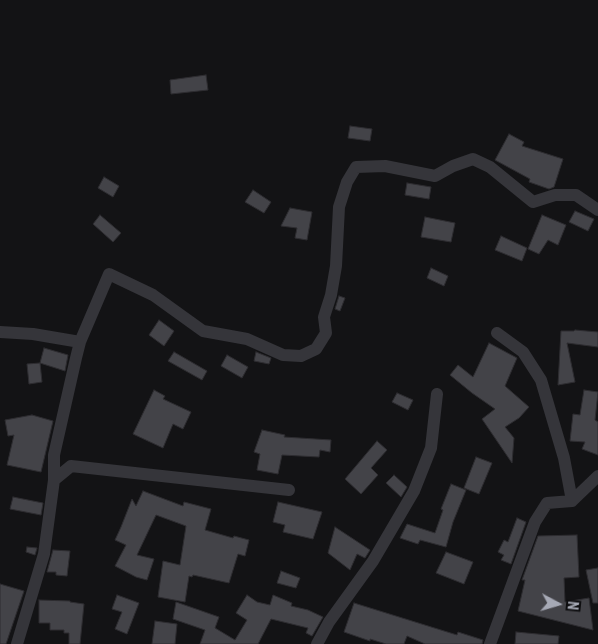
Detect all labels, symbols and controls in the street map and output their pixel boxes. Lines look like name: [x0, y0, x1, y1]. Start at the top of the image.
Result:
north arrow: [533, 579, 583, 629]
text: N: [565, 600, 581, 611]

